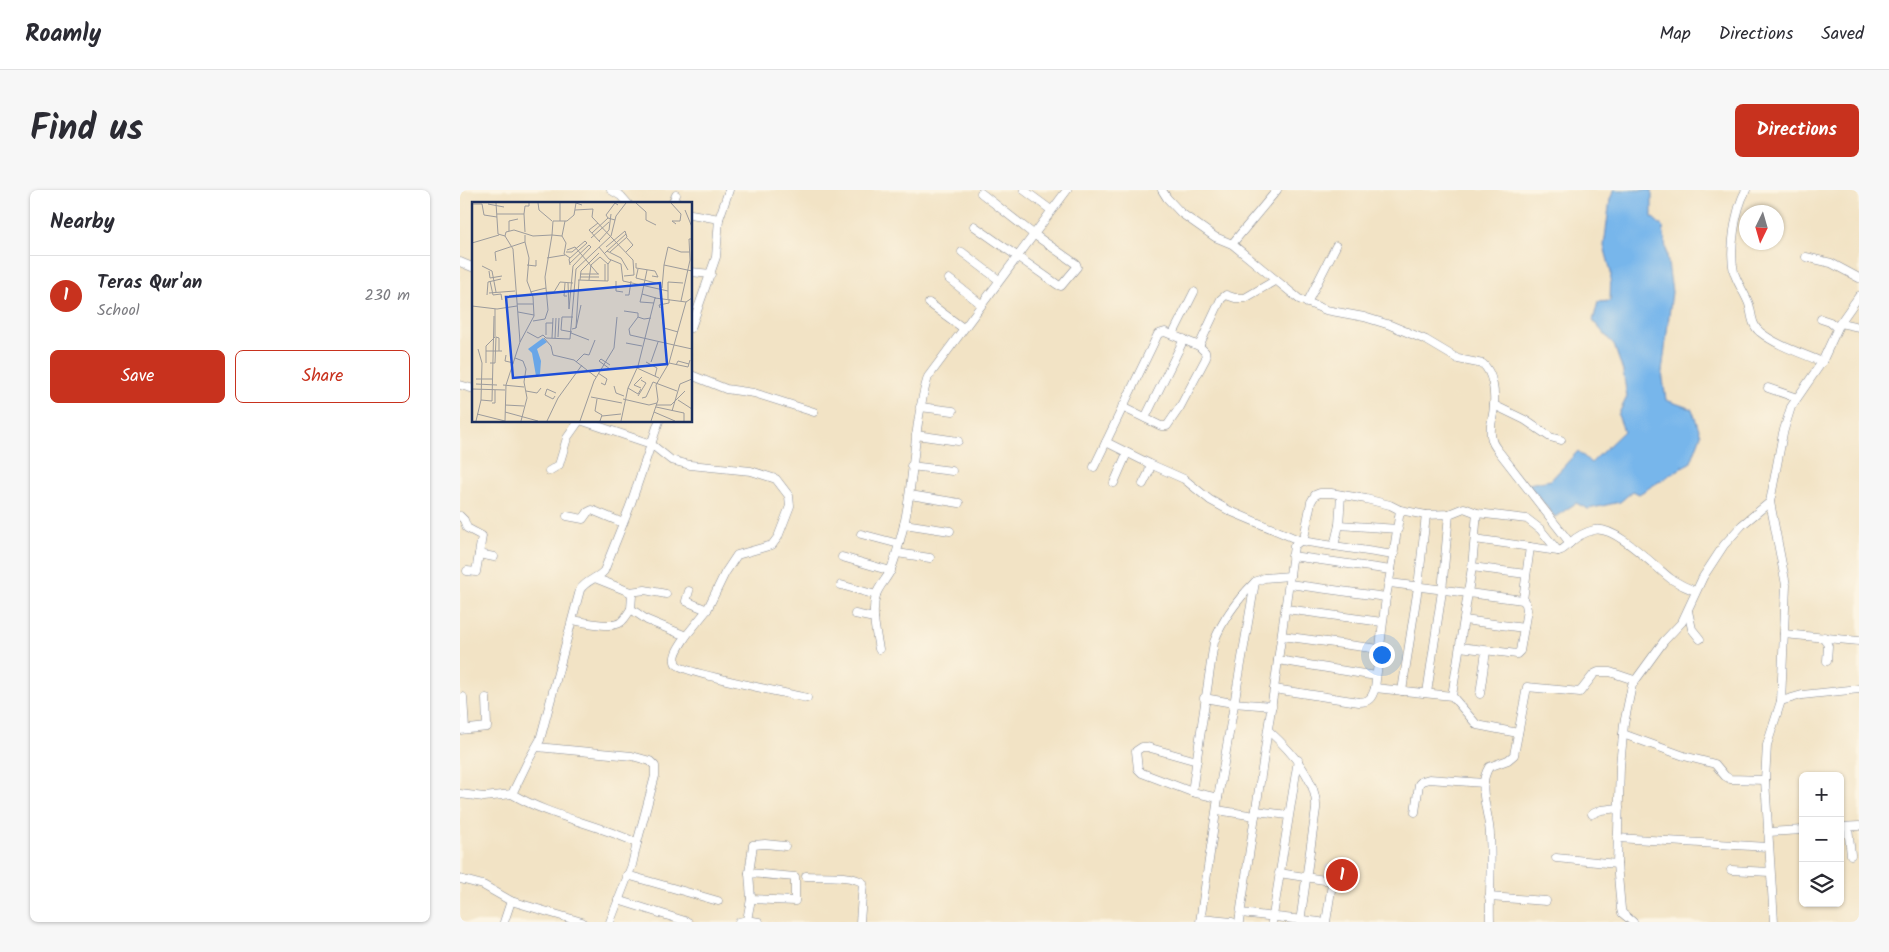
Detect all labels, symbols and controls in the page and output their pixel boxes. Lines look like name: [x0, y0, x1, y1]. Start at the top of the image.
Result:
text: Roamly: [25, 15, 101, 54]
text: Map: [1659, 20, 1691, 49]
text: Directions: [1719, 20, 1793, 49]
text: Saved: [1821, 20, 1864, 49]
text: Find us: [30, 102, 143, 158]
button: Directions: [1735, 104, 1859, 157]
inset map: [472, 202, 692, 422]
north arrow: [1739, 205, 1784, 250]
text: Nearby: [50, 206, 115, 239]
text: Teras Qur'an: [97, 268, 202, 298]
text: 1: [64, 283, 68, 308]
text: 230 m: [364, 283, 410, 308]
text: School: [97, 298, 140, 323]
button: Save: [50, 350, 225, 403]
button: Share: [235, 350, 410, 403]
your location: [1369, 642, 1395, 668]
map controls: [1799, 772, 1844, 907]
button: +: [1799, 772, 1844, 817]
button: −: [1799, 817, 1844, 862]
pin: 1: [1326, 856, 1358, 894]
button: layers: [1799, 862, 1844, 907]

